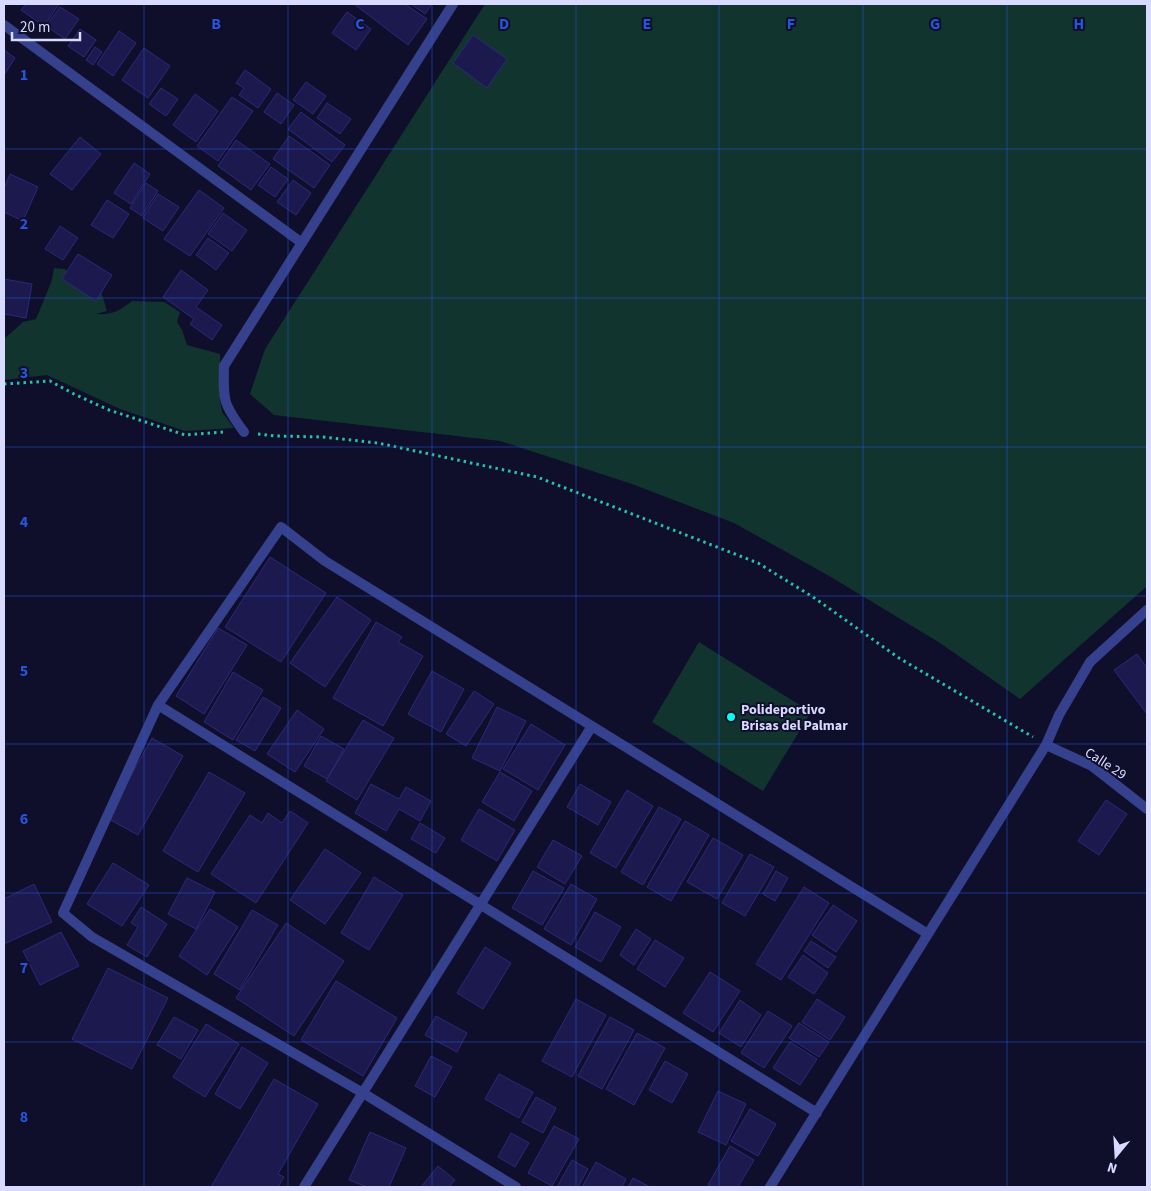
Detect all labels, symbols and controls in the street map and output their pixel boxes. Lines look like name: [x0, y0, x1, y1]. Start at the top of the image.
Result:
scale bar: [12, 10, 80, 42]
text: B: [211, 13, 221, 35]
text: C: [355, 13, 365, 35]
text: D: [499, 13, 509, 35]
text: E: [643, 13, 651, 35]
text: F: [787, 13, 795, 35]
text: G: [930, 13, 940, 35]
text: H: [1074, 13, 1084, 35]
text: 20 m: [20, 17, 50, 38]
text: 1: [20, 64, 28, 86]
text: 2: [20, 213, 28, 235]
text: 3: [20, 362, 28, 384]
text: 4: [20, 511, 29, 533]
text: 5: [20, 660, 28, 682]
place label: Polideportivo Brisas del Palmar: [741, 700, 848, 736]
marker: Polideportivo Brisas del Palmar: [725, 711, 737, 723]
street label: Calle 29: [1081, 743, 1130, 785]
text: 6: [20, 808, 28, 830]
text: 7: [20, 957, 28, 979]
text: 8: [20, 1106, 28, 1128]
north arrow: [1091, 1131, 1141, 1181]
text: N: [1105, 1156, 1120, 1178]

